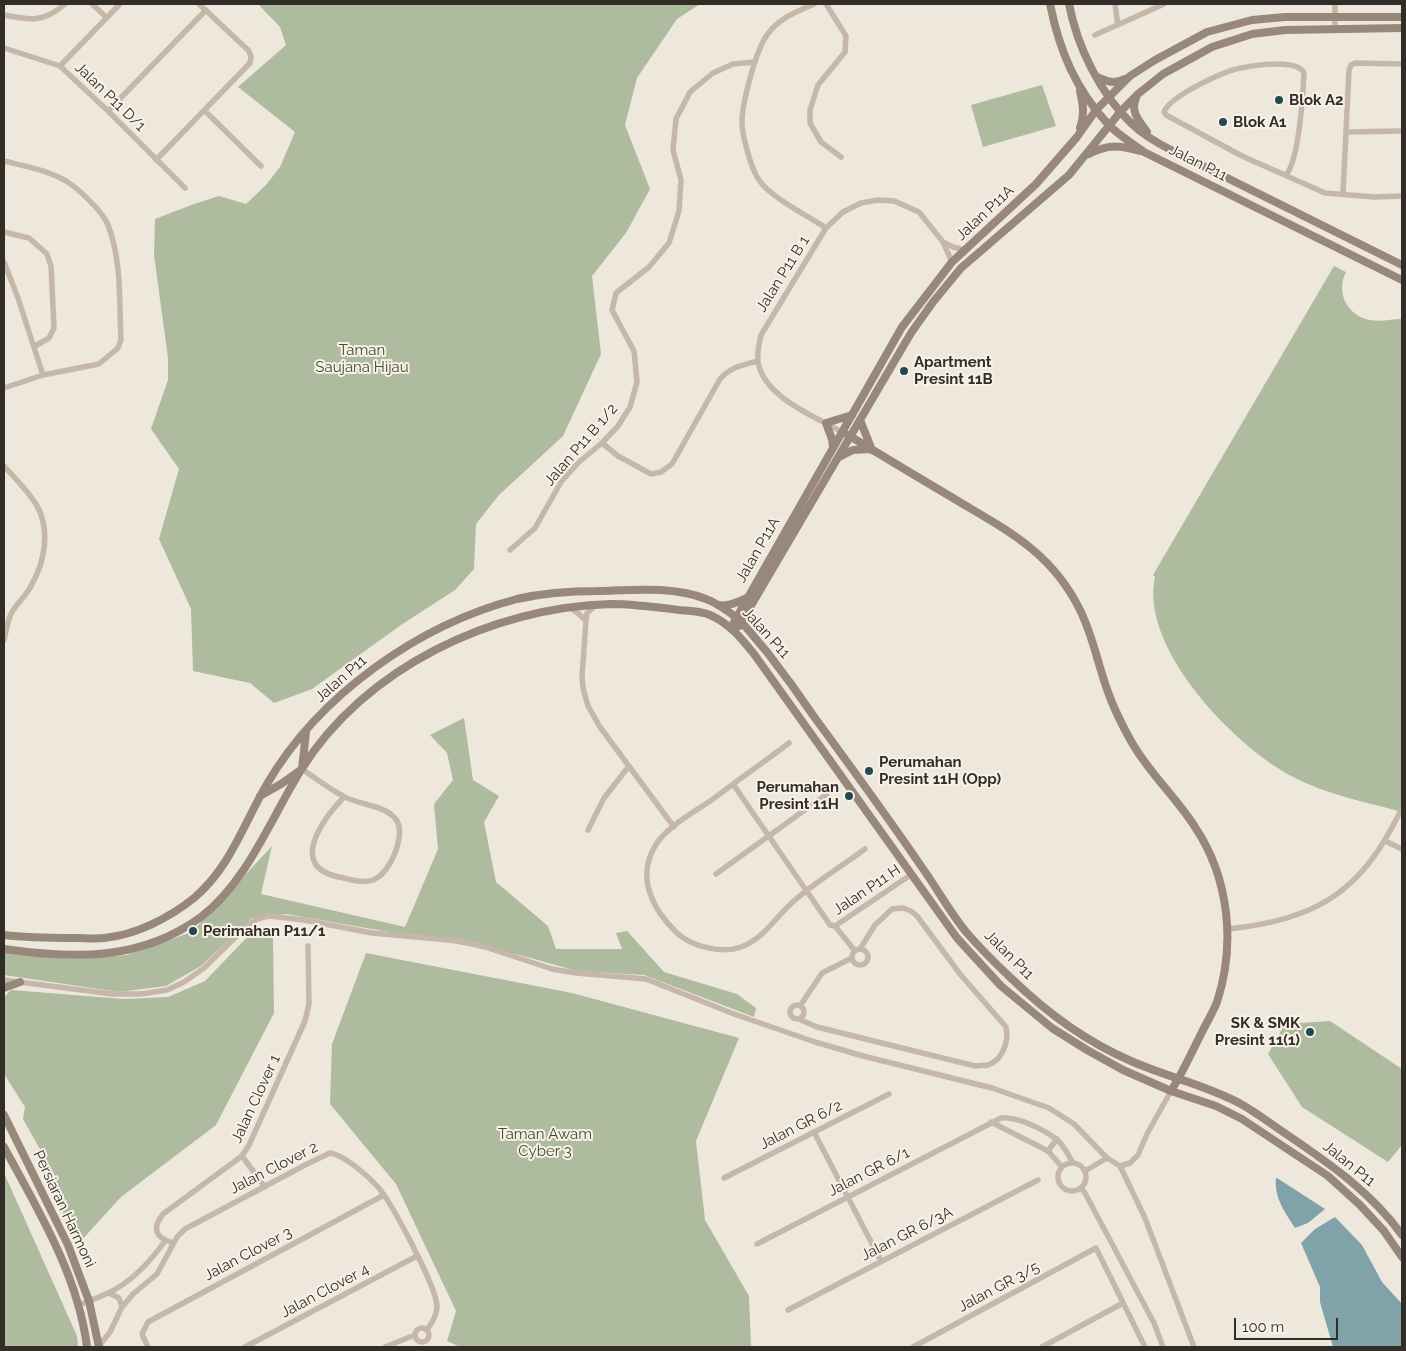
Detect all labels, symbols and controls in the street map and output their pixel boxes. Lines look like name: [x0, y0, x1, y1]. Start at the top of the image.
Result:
street label: Jalan P11 D/1: [71, 59, 149, 135]
place label: Blok A2: [1289, 91, 1344, 109]
marker: Blok A2: [1273, 94, 1285, 106]
place label: Blok A1: [1233, 113, 1287, 131]
marker: Blok A1: [1217, 116, 1229, 128]
street label: Jalan P11: [1166, 141, 1230, 185]
street label: Jalan P11A: [952, 182, 1018, 244]
street label: Jalan P11 B 1: [752, 233, 814, 315]
park label: Taman Saujana Hijau: [315, 341, 409, 376]
place label: Apartment Presint 11B: [914, 353, 993, 388]
marker: Apartment Presint 11B: [898, 365, 910, 377]
street label: Jalan P11 B 1/2: [540, 400, 622, 490]
street label: Jalan P11A: [732, 514, 784, 586]
street label: Jalan P11: [738, 604, 794, 662]
street label: Jalan P11: [312, 652, 370, 706]
place label: Perumahan Presint 11H (Opp): [879, 753, 1001, 788]
marker: Perumahan Presint 11H (Opp): [863, 765, 875, 777]
place label: Perumahan Presint 11H: [756, 778, 839, 813]
marker: Perumahan Presint 11H: [843, 790, 855, 802]
street label: Jalan P11 H: [830, 861, 904, 919]
place label: Perimahan P11/1: [203, 922, 325, 940]
marker: Perimahan P11/1: [187, 925, 199, 937]
street label: Jalan P11: [981, 927, 1037, 983]
place label: SK & SMK Presint 11(1): [1215, 1014, 1300, 1049]
marker: SK & SMK Presint 11(1): [1304, 1026, 1316, 1038]
street label: Jalan Clover 1: [228, 1052, 284, 1146]
street label: Jalan GR 6/2: [757, 1097, 845, 1153]
park label: Taman Awam Cyber 3: [498, 1125, 592, 1160]
street label: Jalan P11: [1319, 1137, 1379, 1191]
street label: Jalan Clover 2: [227, 1138, 321, 1198]
street label: Jalan GR 6/1: [825, 1144, 913, 1200]
street label: Persiaran Harmoni: [29, 1148, 99, 1270]
street label: Jalan GR 6/3A: [858, 1203, 956, 1265]
street label: Jalan Clover 3: [201, 1223, 295, 1285]
street label: Jalan GR 3/5: [955, 1258, 1043, 1316]
street label: Jalan Clover 4: [278, 1260, 372, 1322]
scale bar: [1236, 1308, 1340, 1340]
text: 100 m: [1242, 1318, 1284, 1336]

